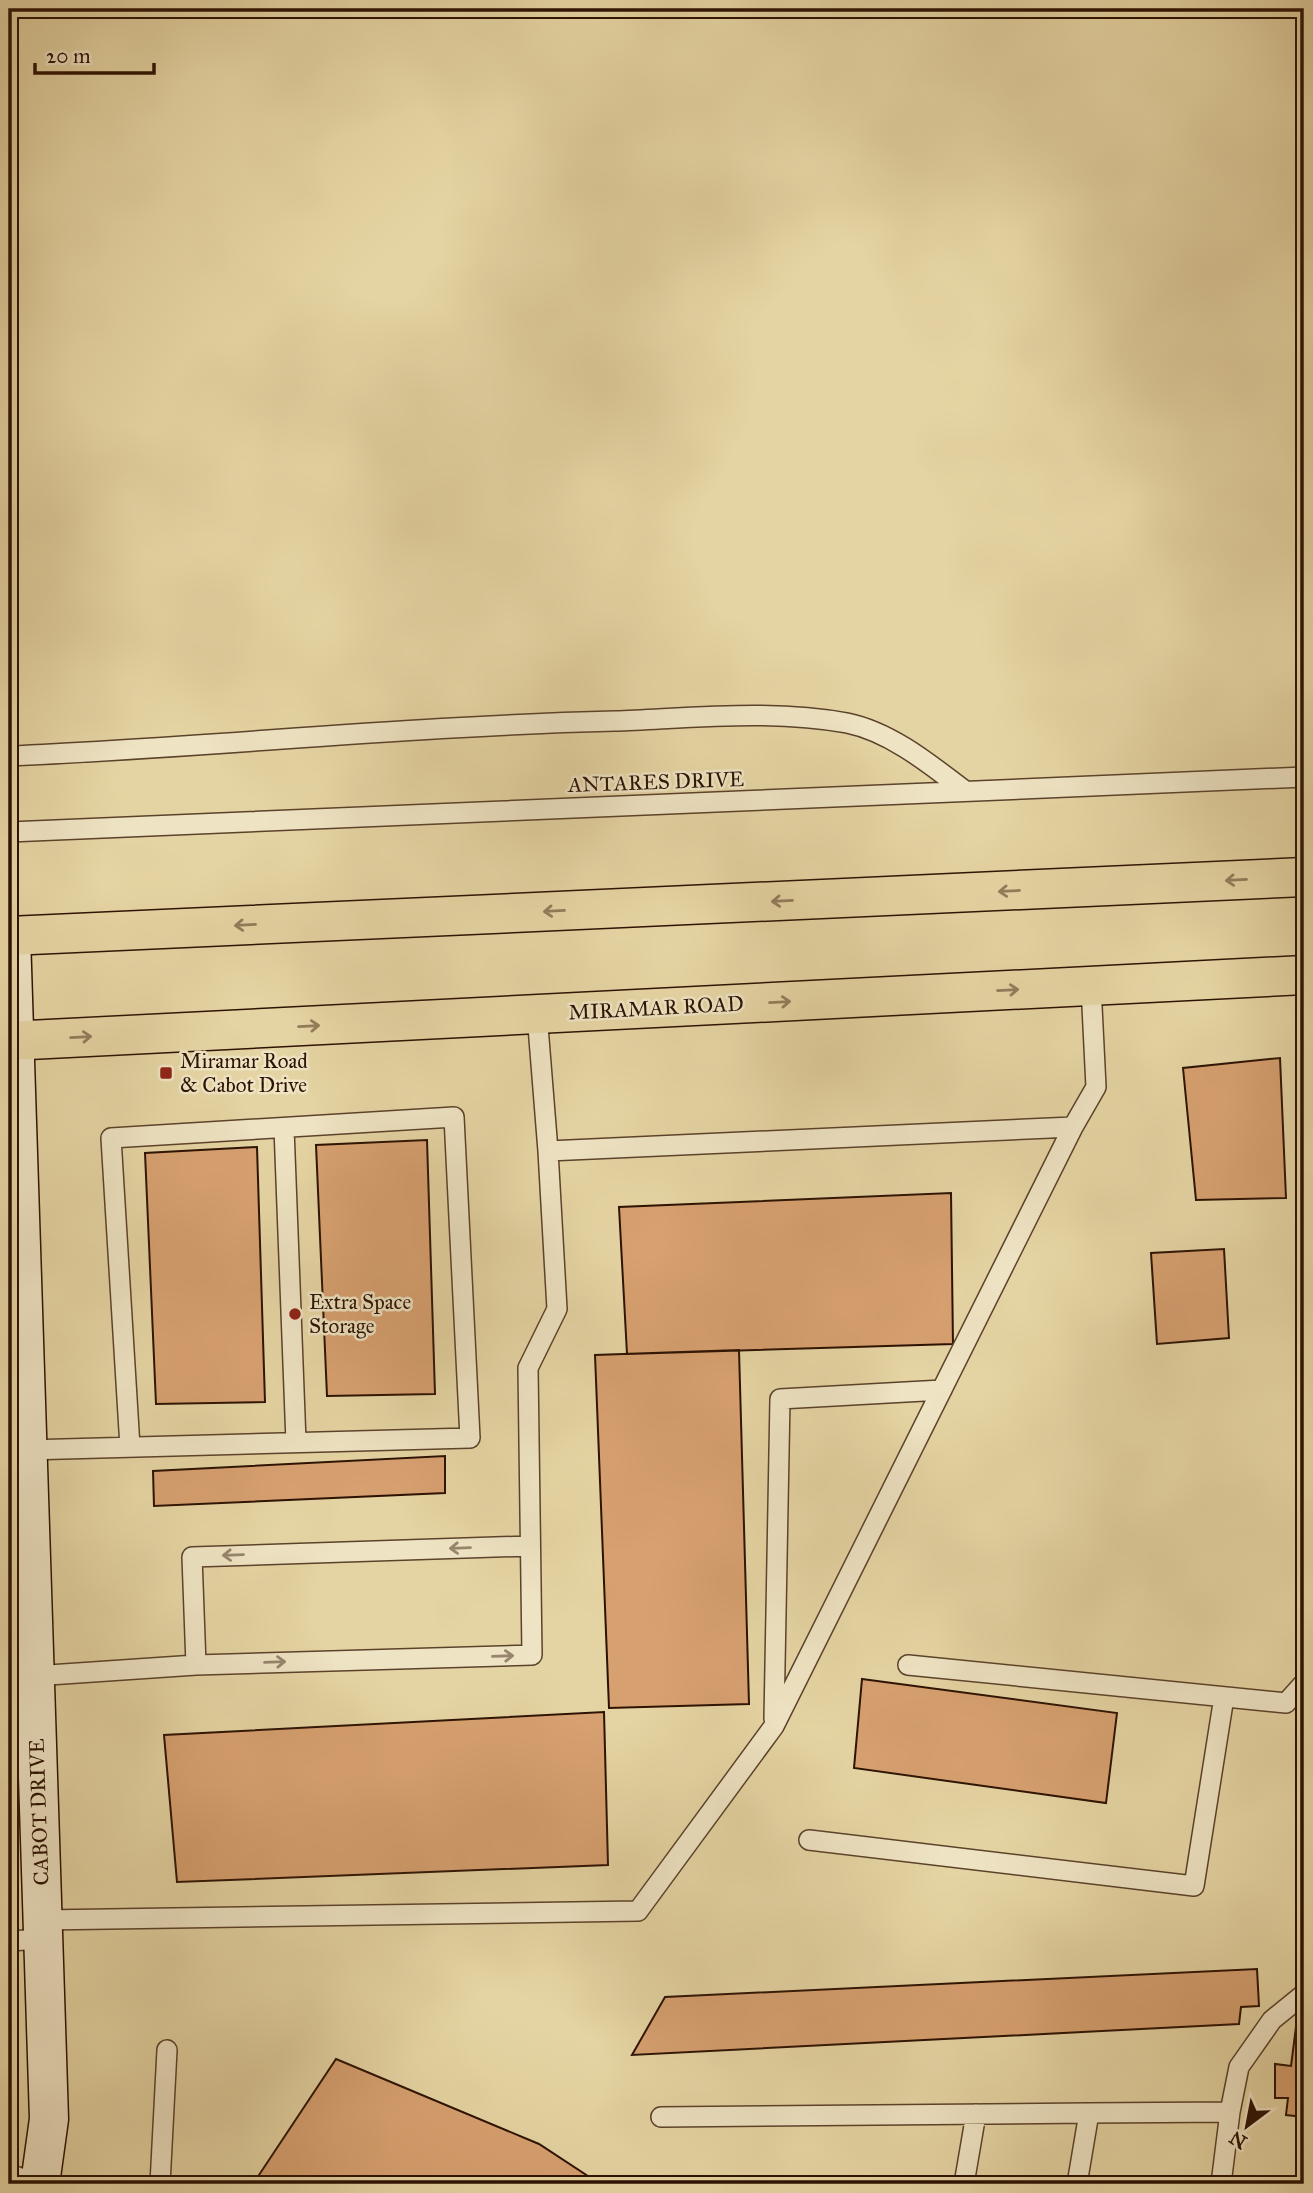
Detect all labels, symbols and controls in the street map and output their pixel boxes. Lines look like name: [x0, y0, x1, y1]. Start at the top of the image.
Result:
scale bar: [35, 32, 154, 76]
text: 20 m: [46, 43, 91, 69]
street label: ANTARES DRIVE: [566, 766, 745, 798]
one-way arrow: [1225, 874, 1248, 887]
one-way arrow: [998, 884, 1021, 897]
one-way arrow: [770, 894, 793, 907]
one-way arrow: [543, 905, 566, 918]
one-way arrow: [234, 919, 257, 932]
one-way arrow: [996, 983, 1018, 996]
street label: MIRAMAR ROAD: [568, 990, 744, 1026]
one-way arrow: [769, 995, 792, 1008]
one-way arrow: [297, 1019, 320, 1032]
one-way arrow: [70, 1031, 93, 1044]
place label: Miramar Road & Cabot Drive: [180, 1048, 308, 1098]
marker: Miramar Road & Cabot Drive: [158, 1065, 174, 1081]
place label: Extra Space Storage: [309, 1289, 411, 1339]
marker: Extra Space Storage: [287, 1306, 303, 1322]
one-way arrow: [449, 1542, 472, 1555]
one-way arrow: [221, 1549, 244, 1562]
one-way arrow: [491, 1649, 514, 1662]
one-way arrow: [263, 1656, 286, 1669]
street label: CABOT DRIVE: [23, 1738, 55, 1886]
north arrow: [1212, 2092, 1282, 2162]
text: N: [1225, 2126, 1251, 2154]

